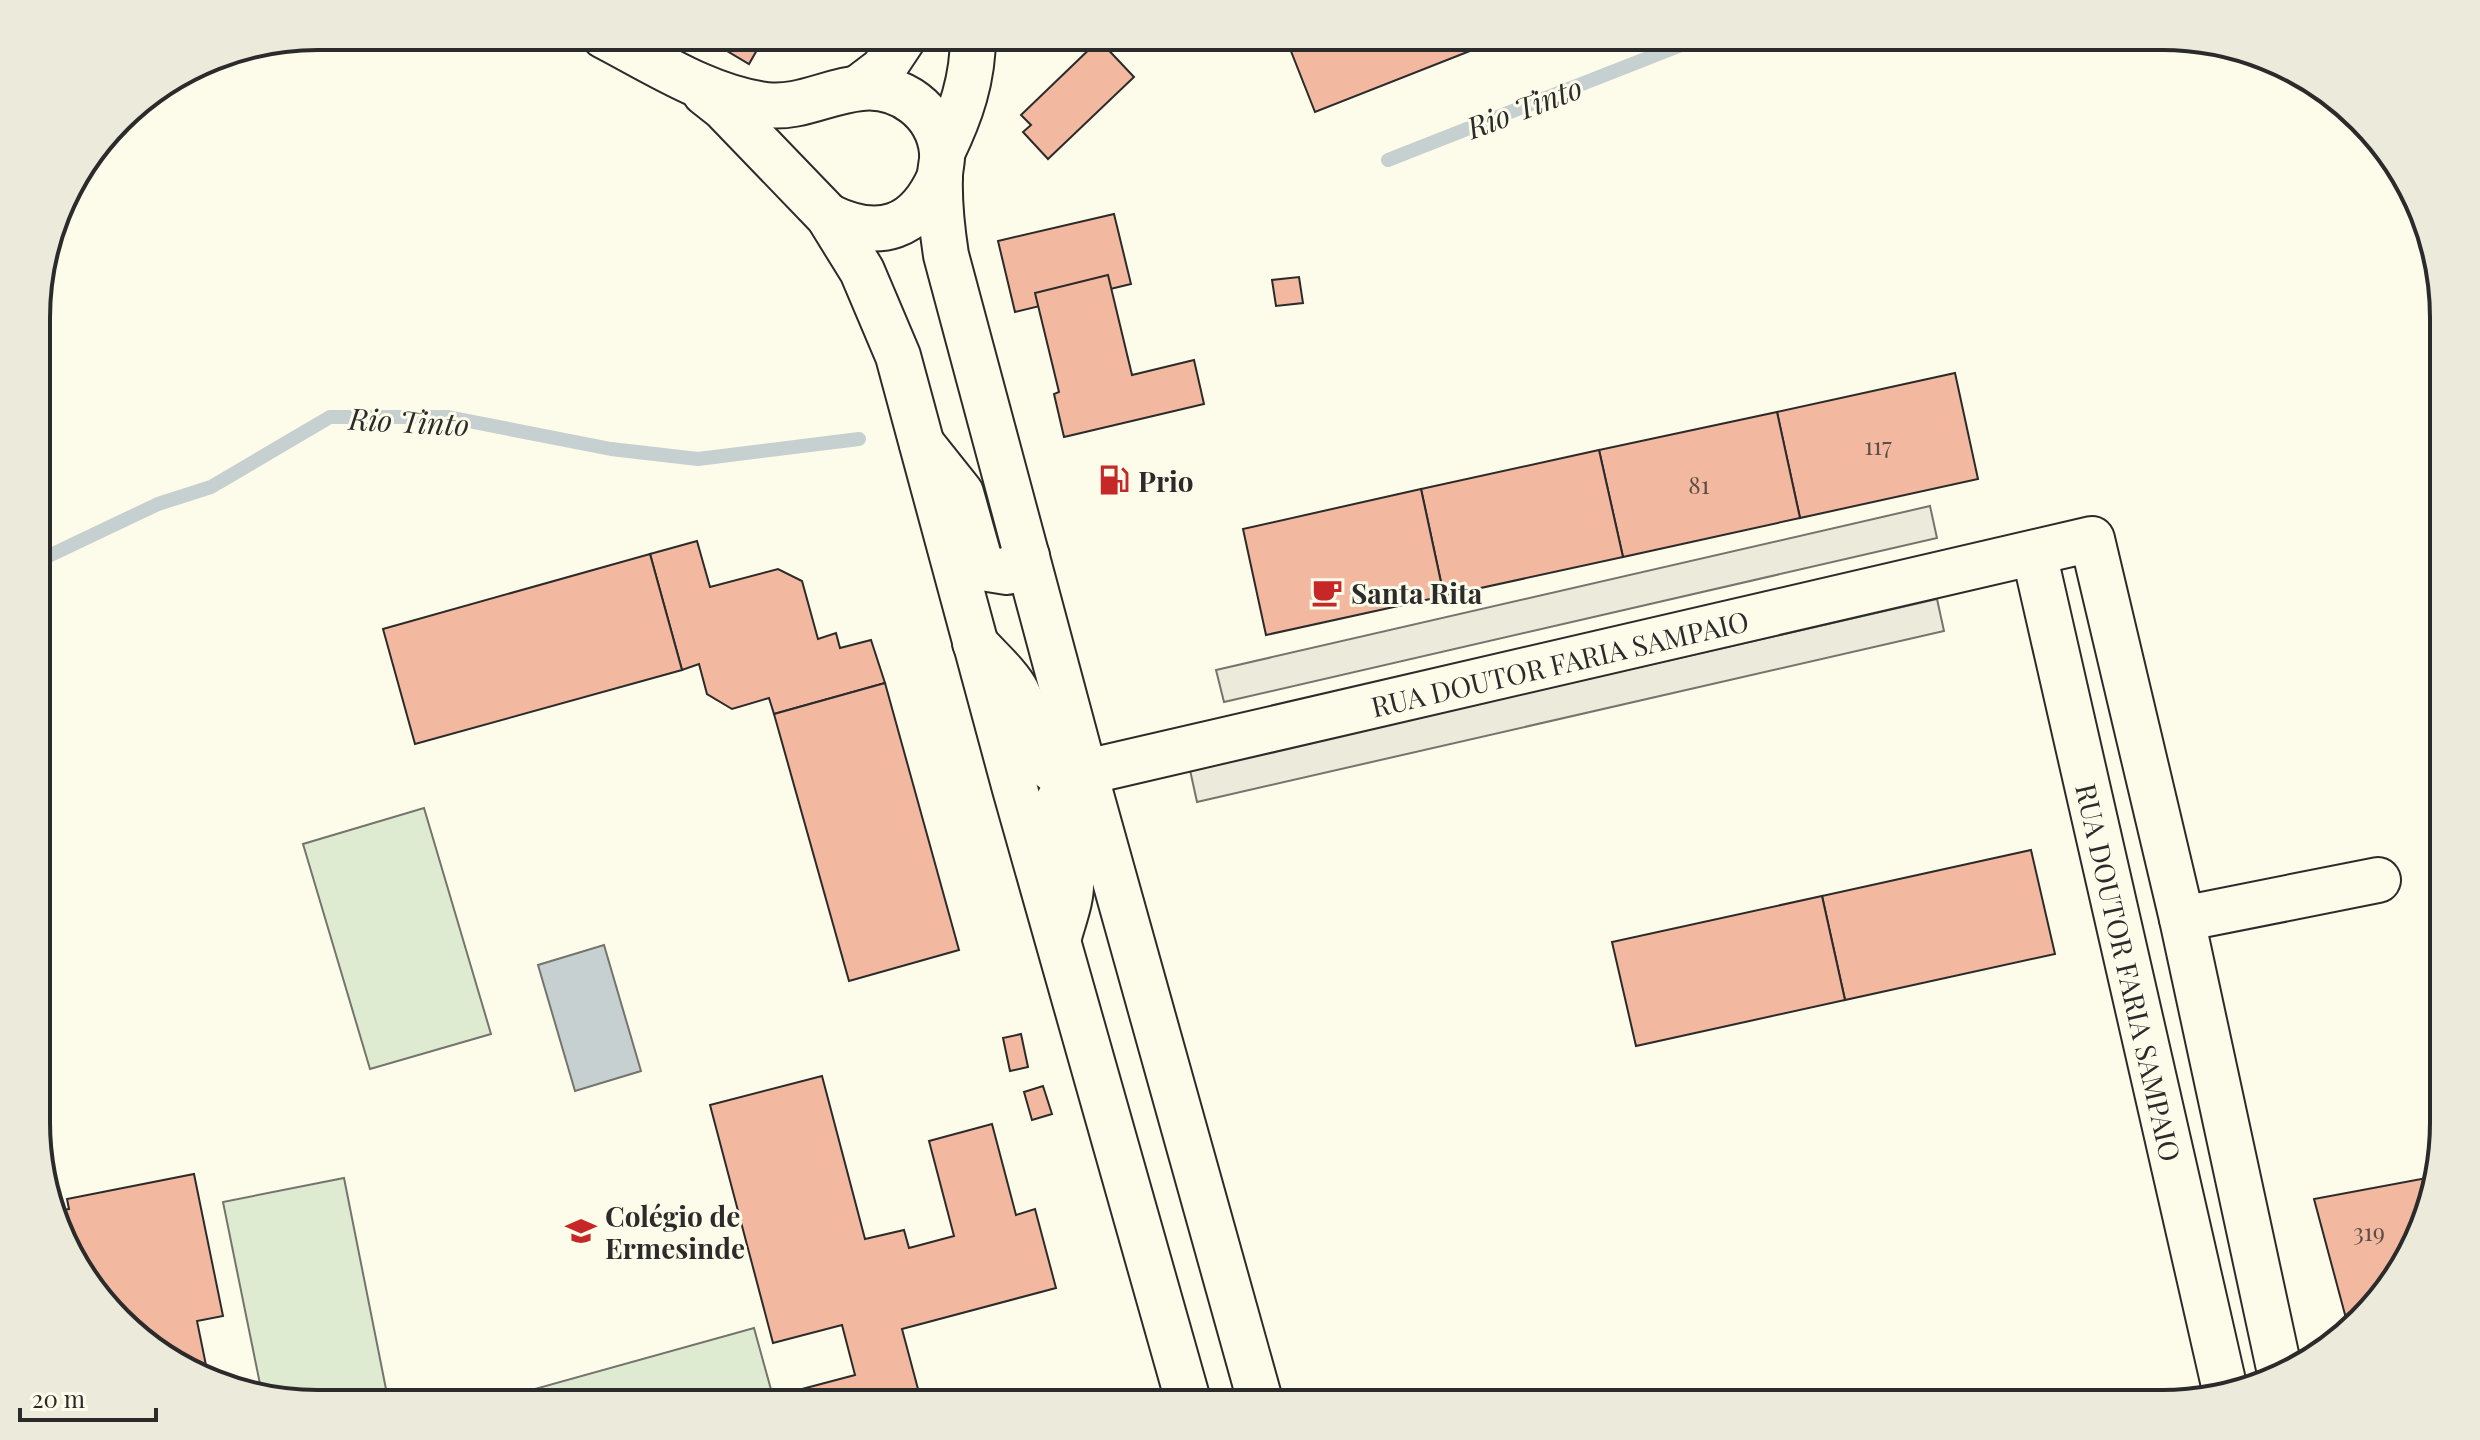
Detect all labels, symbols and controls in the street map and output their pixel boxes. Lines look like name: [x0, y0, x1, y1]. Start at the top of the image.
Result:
water label: Rio Tinto: [1460, 67, 1587, 148]
water label: Rio Tinto: [347, 398, 470, 444]
house number: 117: [1864, 429, 1892, 461]
place label: Prio: [1138, 462, 1194, 499]
fuel station icon: Prio: [1097, 463, 1131, 497]
house number: 81: [1688, 468, 1710, 500]
place label: Santa Rita: [1351, 574, 1483, 611]
cafe icon: Santa Rita: [1310, 575, 1344, 609]
street label: RUA DOUTOR FARIA SAMPAIO: [1367, 601, 1752, 724]
street label: RUA DOUTOR FARIA SAMPAIO: [2069, 780, 2191, 1165]
place label: Colégio de Ermesinde: [605, 1197, 745, 1266]
school or university icon: Colégio de Ermesinde: [564, 1214, 598, 1248]
house number: 319: [2353, 1215, 2385, 1247]
scale bar: [20, 1372, 156, 1422]
text: 20 m: [32, 1382, 85, 1414]

